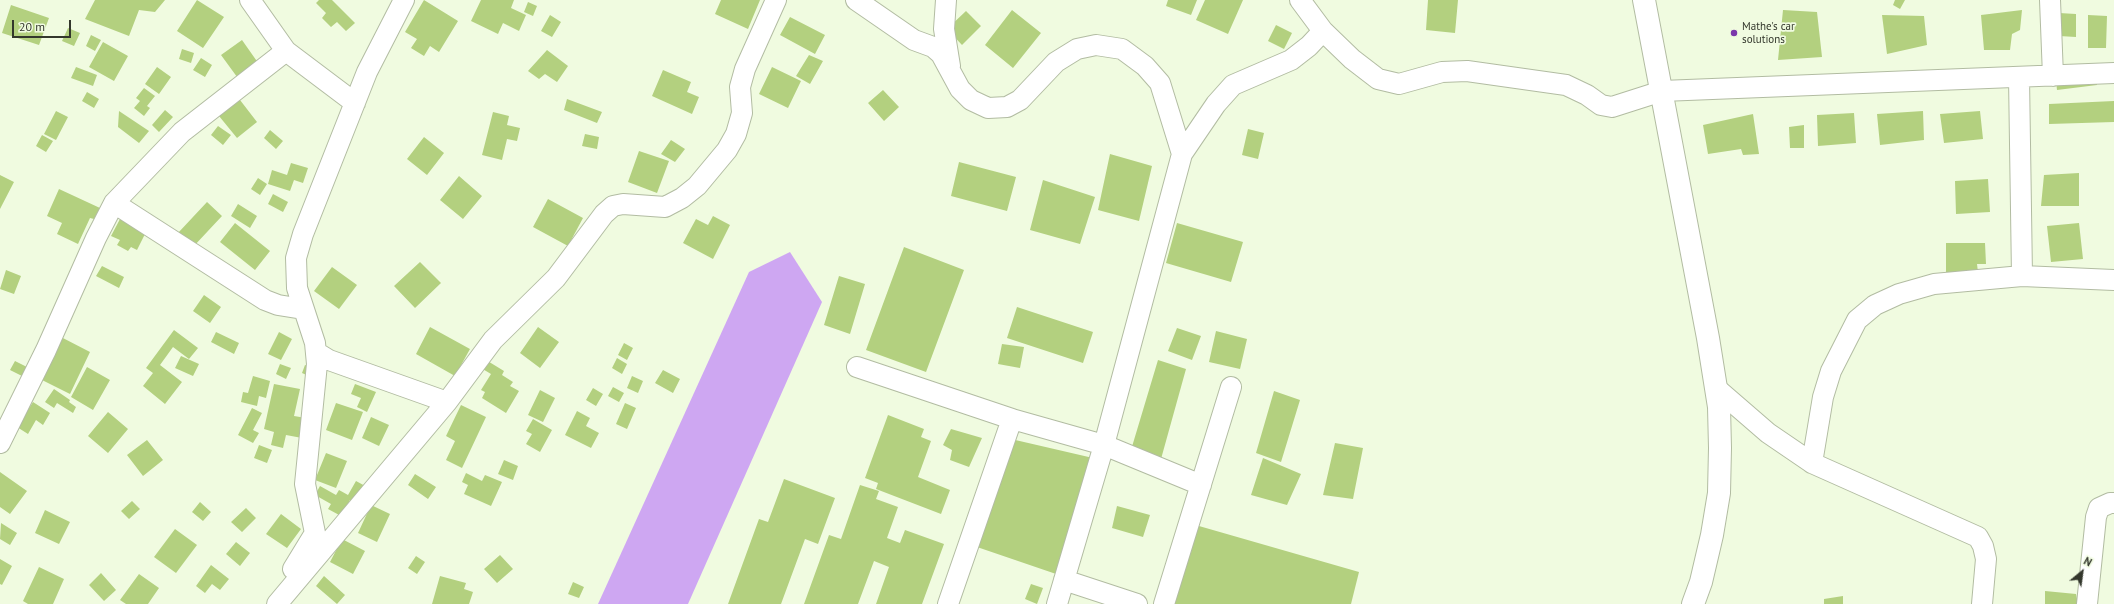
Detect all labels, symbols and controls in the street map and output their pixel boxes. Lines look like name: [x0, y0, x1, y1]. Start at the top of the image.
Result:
scale bar: [14, 12, 73, 38]
text: 20 m: [19, 19, 45, 34]
place label: Mathe's car solutions: [1742, 20, 1795, 46]
marker: Mathe's car solutions: [1729, 28, 1739, 38]
north arrow: [2062, 552, 2102, 592]
text: N: [2081, 554, 2094, 569]

